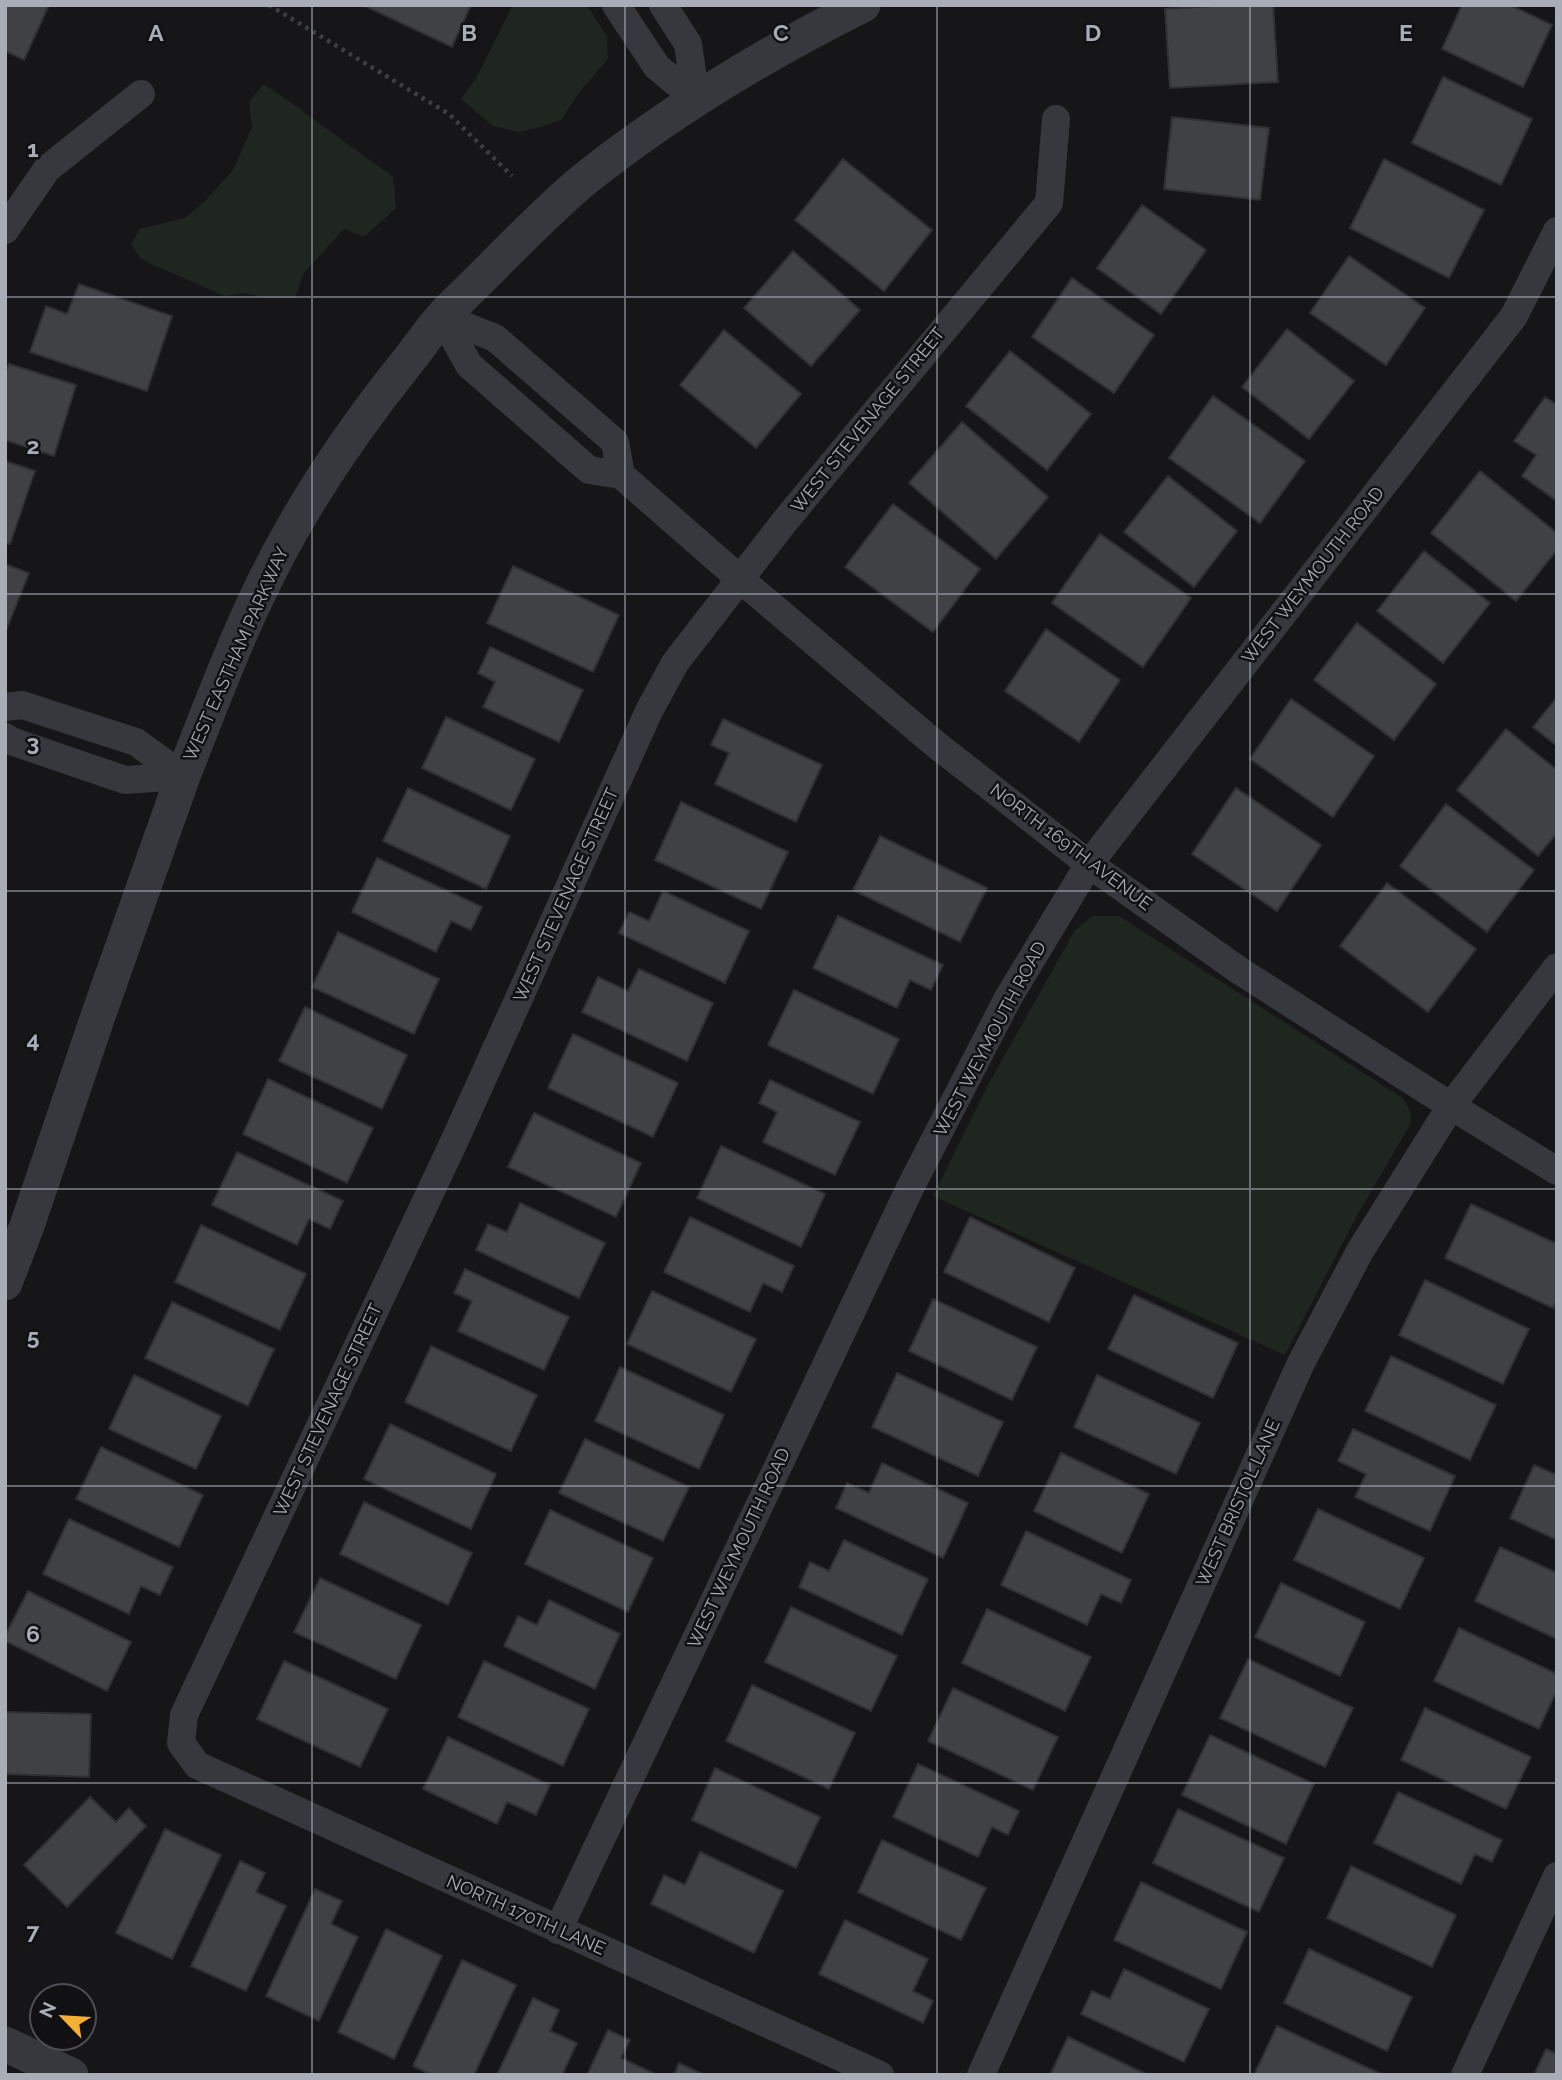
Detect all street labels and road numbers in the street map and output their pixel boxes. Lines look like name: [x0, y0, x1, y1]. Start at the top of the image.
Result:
street label: WEST STEVENAGE STREET: [786, 323, 949, 517]
street label: WEST WEYMOUTH ROAD: [1237, 482, 1388, 667]
street label: WEST EASTHAM PARKWAY: [179, 543, 292, 764]
street label: NORTH 169TH AVENUE: [986, 779, 1156, 914]
street label: WEST STEVENAGE STREET: [509, 784, 622, 1005]
street label: WEST WEYMOUTH ROAD: [929, 937, 1050, 1140]
street label: WEST STEVENAGE STREET: [269, 1300, 386, 1519]
street label: WEST BRISTOL LANE: [1191, 1416, 1284, 1590]
street label: WEST WEYMOUTH ROAD: [683, 1444, 794, 1651]
street label: NORTH 170TH LANE: [444, 1870, 609, 1959]

